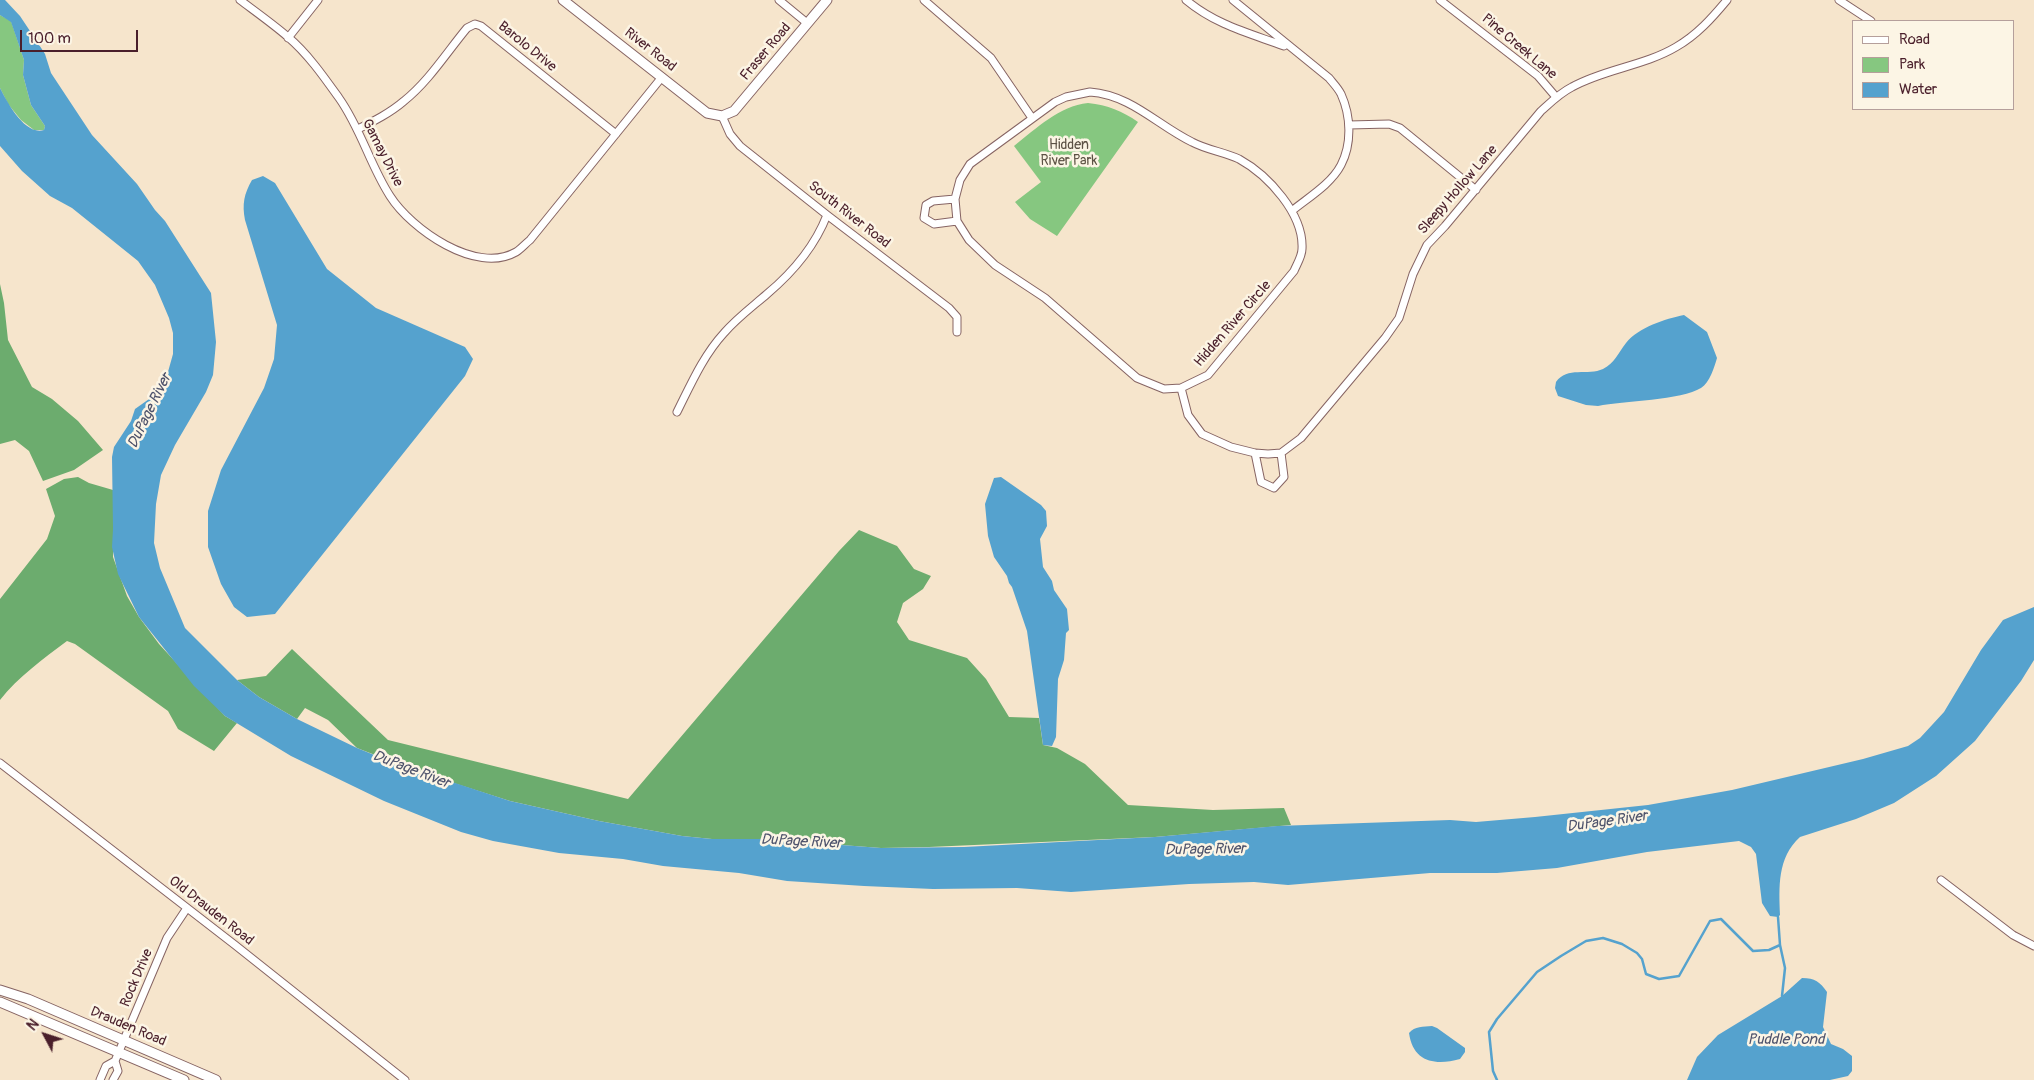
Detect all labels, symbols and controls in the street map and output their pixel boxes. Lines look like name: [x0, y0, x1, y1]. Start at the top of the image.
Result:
street label: Pine Creek Lane: [1478, 11, 1560, 83]
street label: Barolo Drive: [494, 18, 560, 76]
scale bar: [22, 20, 140, 52]
street label: Fraser Road: [737, 20, 795, 84]
legend: [1852, 20, 2014, 110]
street label: River Road: [621, 25, 679, 75]
text: 100 m: [28, 29, 71, 48]
text: Road: [1899, 30, 1930, 49]
text: Park: [1899, 55, 1925, 74]
text: Water: [1899, 80, 1937, 99]
street label: Gamay Drive: [358, 116, 406, 190]
park label: Hidden River Park: [1041, 137, 1097, 170]
street label: Sleepy Hollow Lane: [1415, 142, 1501, 238]
street label: South River Road: [805, 178, 893, 252]
street label: Hidden River Circle: [1191, 278, 1275, 370]
water label: DuPage River: [124, 371, 176, 451]
water label: DuPage River: [370, 747, 452, 793]
water label: DuPage River: [1566, 807, 1648, 837]
water label: DuPage River: [760, 831, 842, 853]
water label: DuPage River: [1164, 840, 1246, 860]
street label: Old Drauden Road: [165, 873, 257, 949]
street label: Rock Drive: [117, 946, 157, 1010]
street label: Drauden Road: [88, 1004, 168, 1050]
north arrow: [20, 1010, 70, 1060]
text: N: [24, 1016, 43, 1034]
water label: Puddle Pond: [1748, 1031, 1824, 1049]

